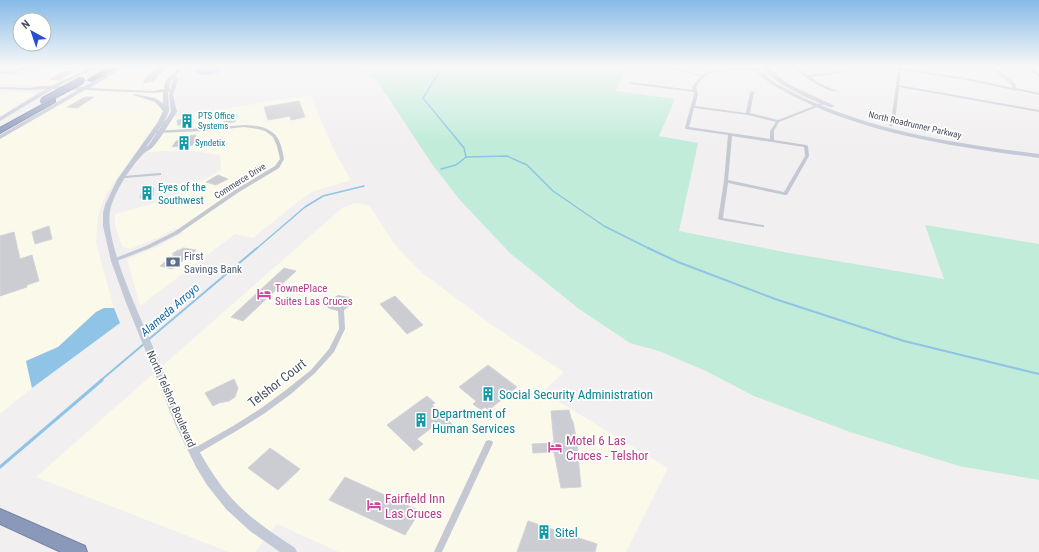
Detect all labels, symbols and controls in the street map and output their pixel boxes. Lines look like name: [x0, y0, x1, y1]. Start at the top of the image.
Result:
north arrow: [12, 12, 52, 52]
text: N: [19, 17, 33, 32]
street label: North Roadrunner Parkway: [868, 109, 963, 141]
place label: PTS Office Systems: [198, 111, 235, 131]
building icon: PTS Office Systems: [179, 113, 195, 129]
building icon: Syndetix: [176, 135, 192, 151]
place label: Syndetix: [195, 138, 225, 148]
street label: Commerce Drive: [213, 161, 267, 201]
place label: Eyes of the Southwest: [158, 181, 206, 207]
building icon: Eyes of the Southwest: [139, 185, 155, 201]
place label: First Savings Bank: [184, 250, 242, 276]
bank icon: First Savings Bank: [165, 254, 181, 270]
water label: Alameda Arroyo: [137, 281, 202, 340]
place label: TownePlace Suites Las Cruces: [275, 282, 353, 308]
hotel icon: TownePlace Suites Las Cruces: [256, 286, 272, 302]
street label: North Telshor Boulevard: [144, 349, 198, 449]
street label: Telshor Court: [245, 356, 309, 410]
building icon: Social Security Administration: [480, 386, 496, 402]
place label: Social Security Administration: [499, 387, 653, 402]
place label: Department of Human Services: [432, 406, 515, 436]
building icon: Department of Human Services: [413, 412, 429, 428]
place label: Motel 6 Las Cruces - Telshor: [566, 433, 649, 463]
hotel icon: Motel 6 Las Cruces - Telshor: [547, 439, 563, 455]
place label: Fairfield Inn Las Cruces: [385, 491, 445, 521]
hotel icon: Fairfield Inn Las Cruces: [366, 497, 382, 513]
building icon: Sitel: [536, 524, 552, 540]
place label: Sitel: [555, 525, 578, 540]

